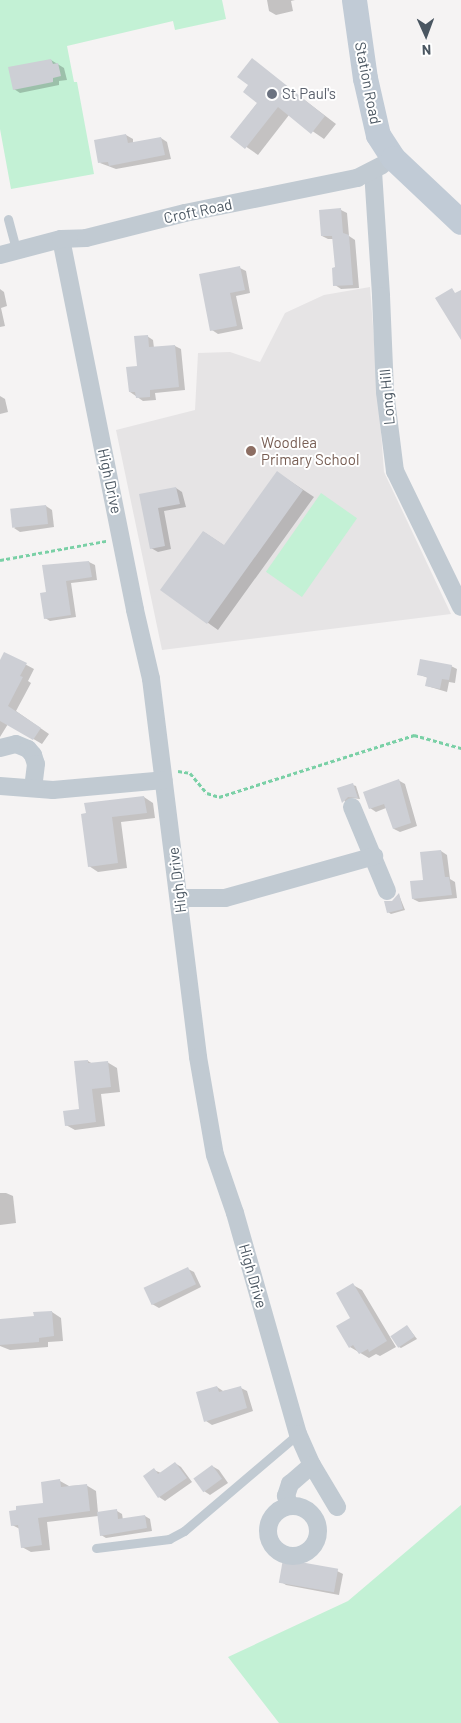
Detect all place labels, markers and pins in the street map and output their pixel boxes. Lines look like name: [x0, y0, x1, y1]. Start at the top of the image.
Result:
place label: St Paul's: [282, 85, 336, 103]
marker: St Paul's: [266, 88, 278, 100]
place label: Woodlea Primary School: [261, 433, 359, 468]
marker: Woodlea Primary School: [245, 445, 257, 457]

